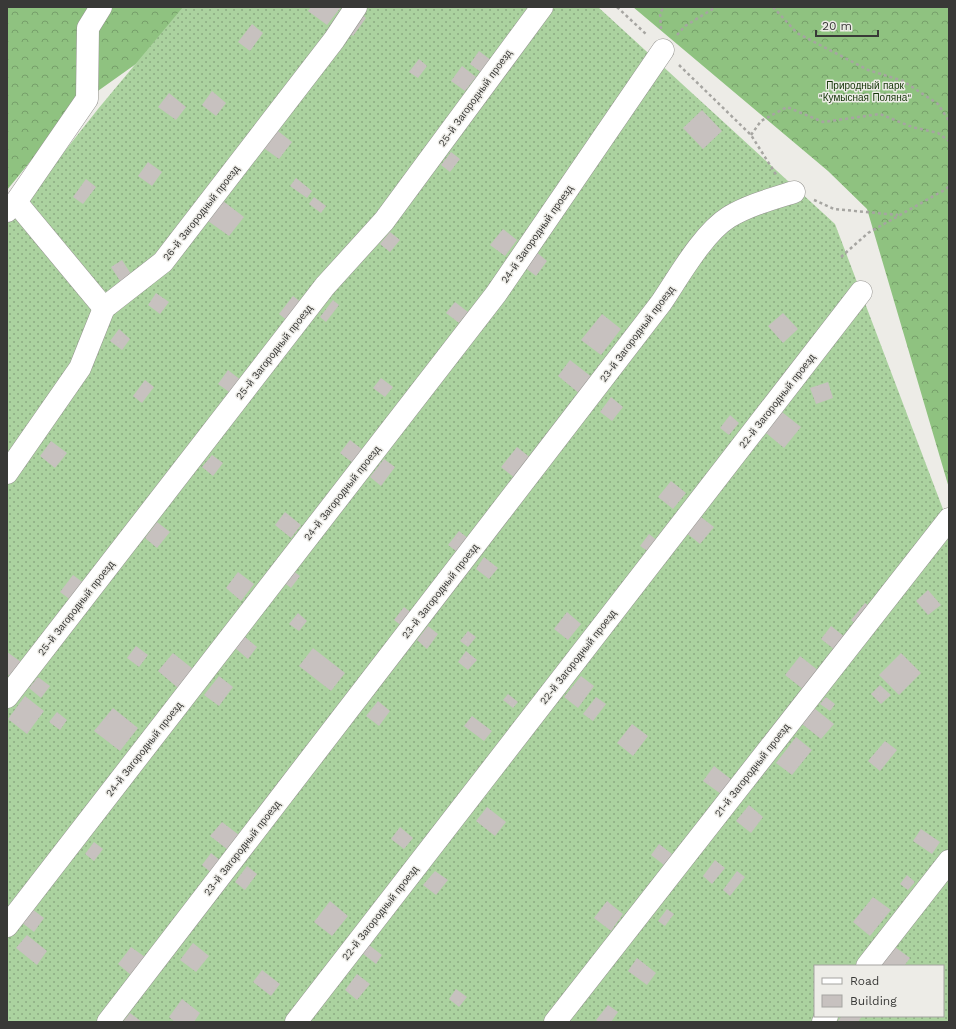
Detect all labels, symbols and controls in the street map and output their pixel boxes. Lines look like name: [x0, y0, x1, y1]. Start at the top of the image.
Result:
scale bar: [816, 12, 878, 38]
text: 20 m: [822, 19, 852, 33]
street label: 25-й Загородный проезд: [436, 47, 514, 149]
park label: Природный парк "Кумысная Поляна": [819, 80, 911, 103]
street label: 26-й Загородный проезд: [161, 163, 241, 263]
street label: 24-й Загородный проезд: [499, 183, 575, 285]
street label: 23-й Загородный проезд: [597, 284, 677, 384]
street label: 25-й Загородный проезд: [234, 302, 314, 401]
street label: 22-й Загородный проезд: [737, 352, 817, 450]
street label: 24-й Загородный проезд: [302, 443, 382, 542]
street label: 23-й Загородный проезд: [400, 541, 480, 640]
street label: 25-й Загородный проезд: [36, 558, 116, 657]
street label: 22-й Загородный проезд: [538, 608, 618, 706]
street label: 24-й Загородный проезд: [104, 699, 184, 798]
street label: 21-й Загородный проезд: [712, 721, 792, 819]
street label: 23-й Загородный проезд: [202, 798, 282, 897]
street label: 22-й Загородный проезд: [340, 864, 420, 962]
legend: [814, 965, 944, 1017]
text: Road: [850, 974, 879, 988]
text: Building: [850, 994, 897, 1008]

